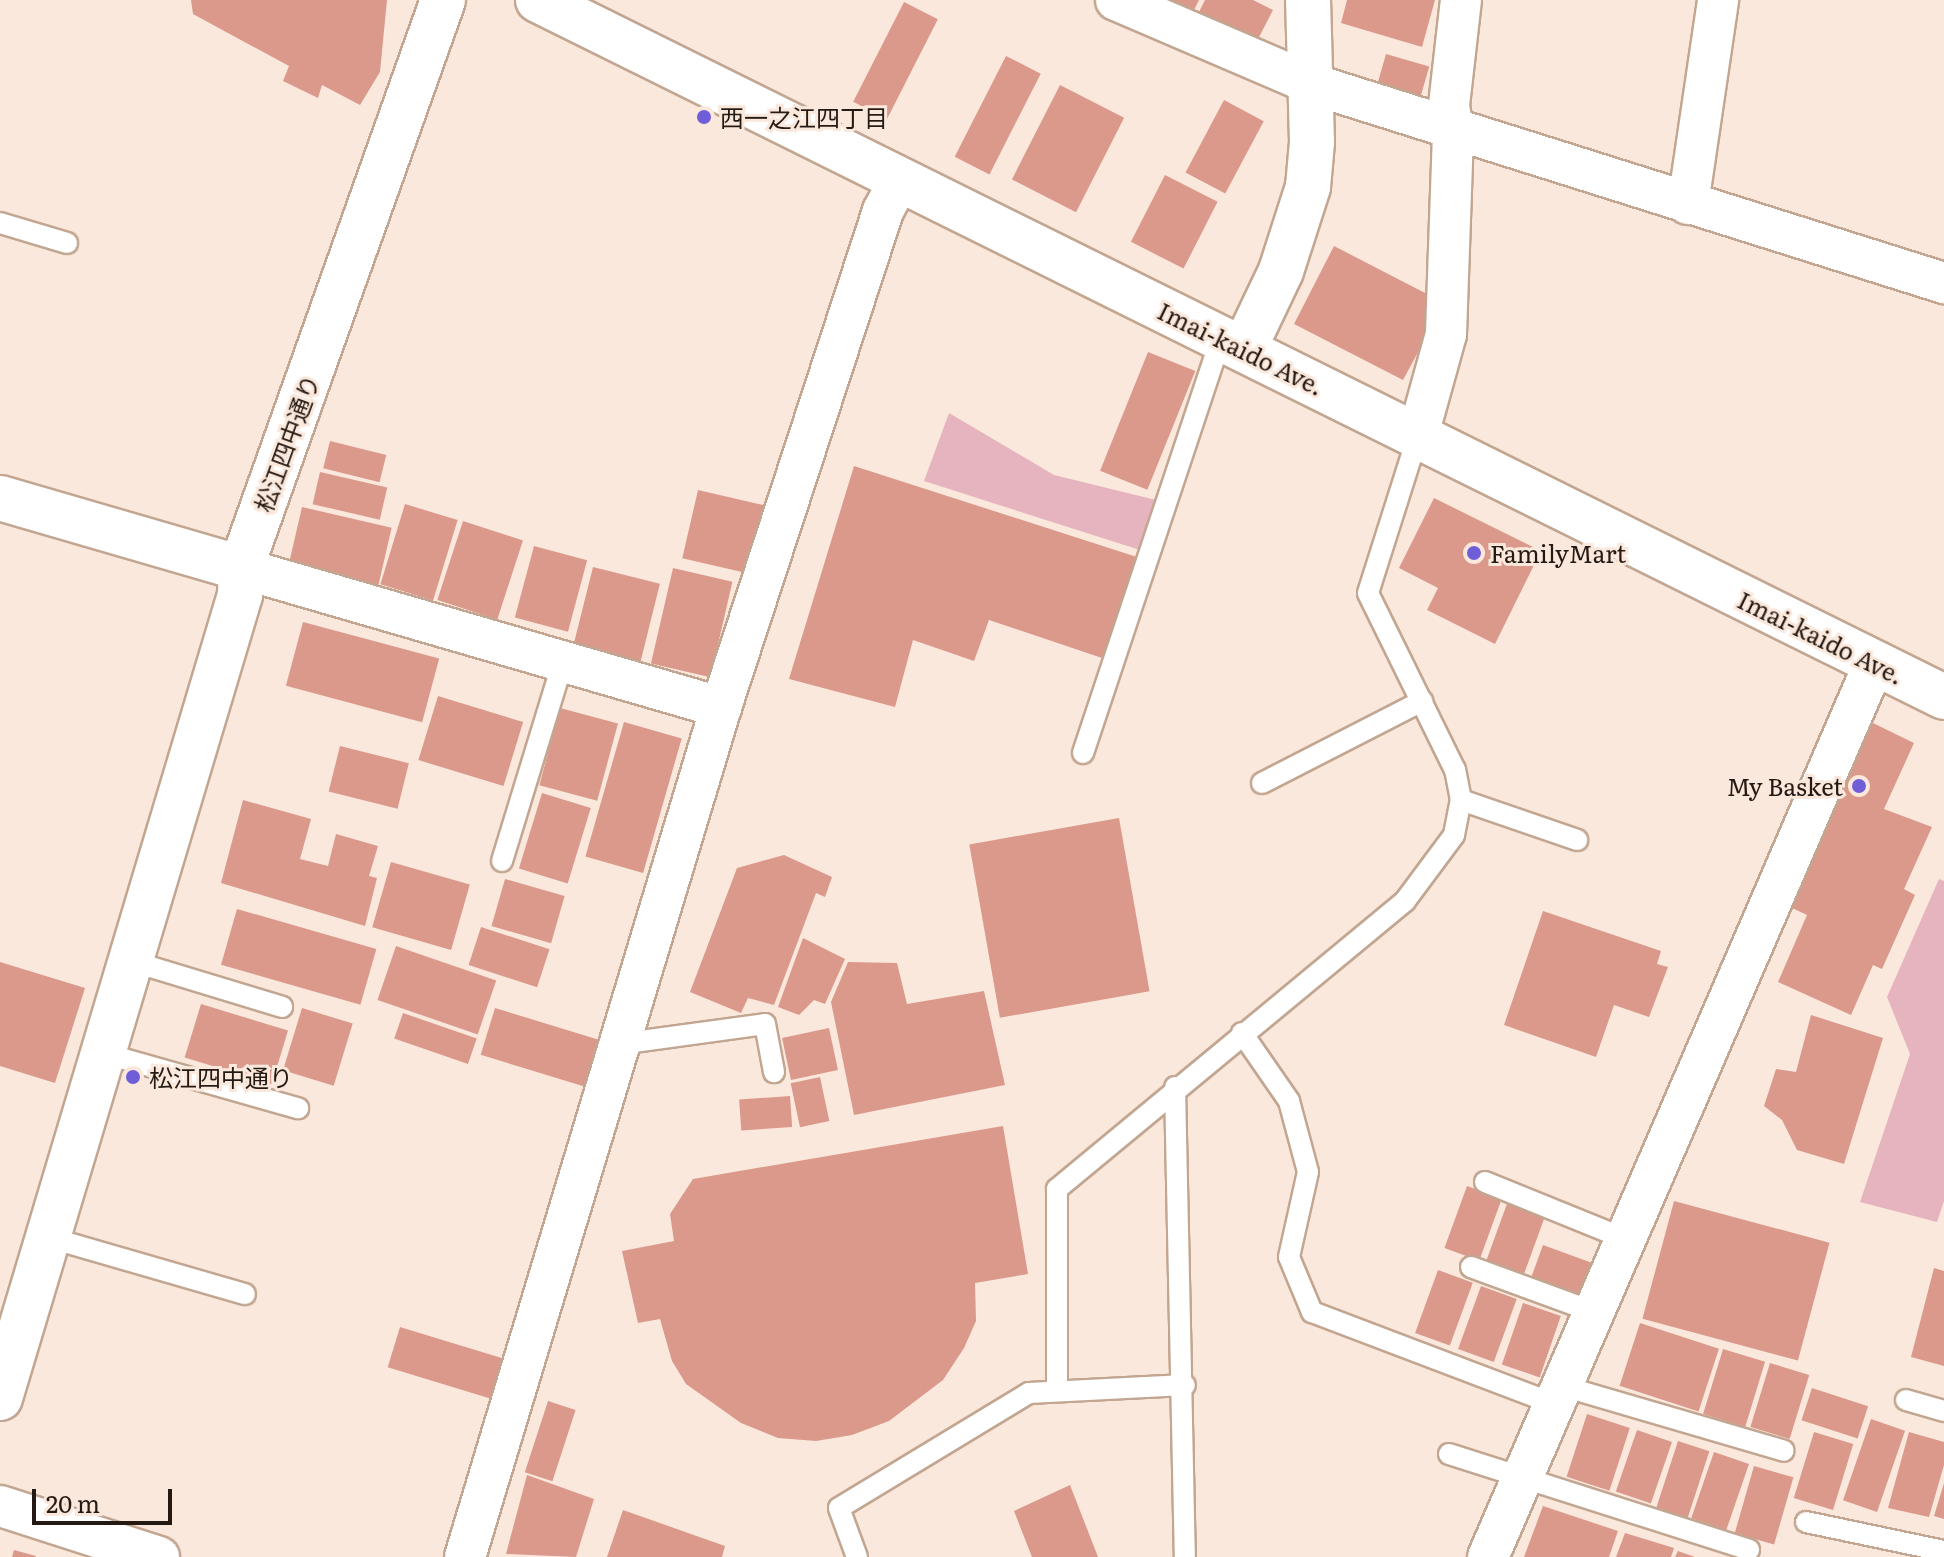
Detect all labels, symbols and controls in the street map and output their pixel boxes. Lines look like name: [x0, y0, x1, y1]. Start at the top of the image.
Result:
place label: 西一之江四丁目: [720, 103, 888, 131]
marker: 西一之江四丁目: [695, 108, 713, 126]
street label: Imai-kaido Ave.: [1153, 295, 1329, 401]
street label: 松江四中通り: [248, 370, 324, 516]
place label: FamilyMart: [1490, 539, 1626, 567]
marker: FamilyMart: [1465, 544, 1483, 562]
street label: Imai-kaido Ave.: [1733, 584, 1909, 690]
place label: My Basket: [1727, 772, 1843, 800]
marker: My Basket: [1850, 777, 1868, 795]
place label: 松江四中通り: [149, 1063, 293, 1091]
marker: 松江四中通り: [124, 1068, 142, 1086]
scale bar: [36, 1473, 176, 1523]
text: 20 m: [46, 1485, 100, 1520]

